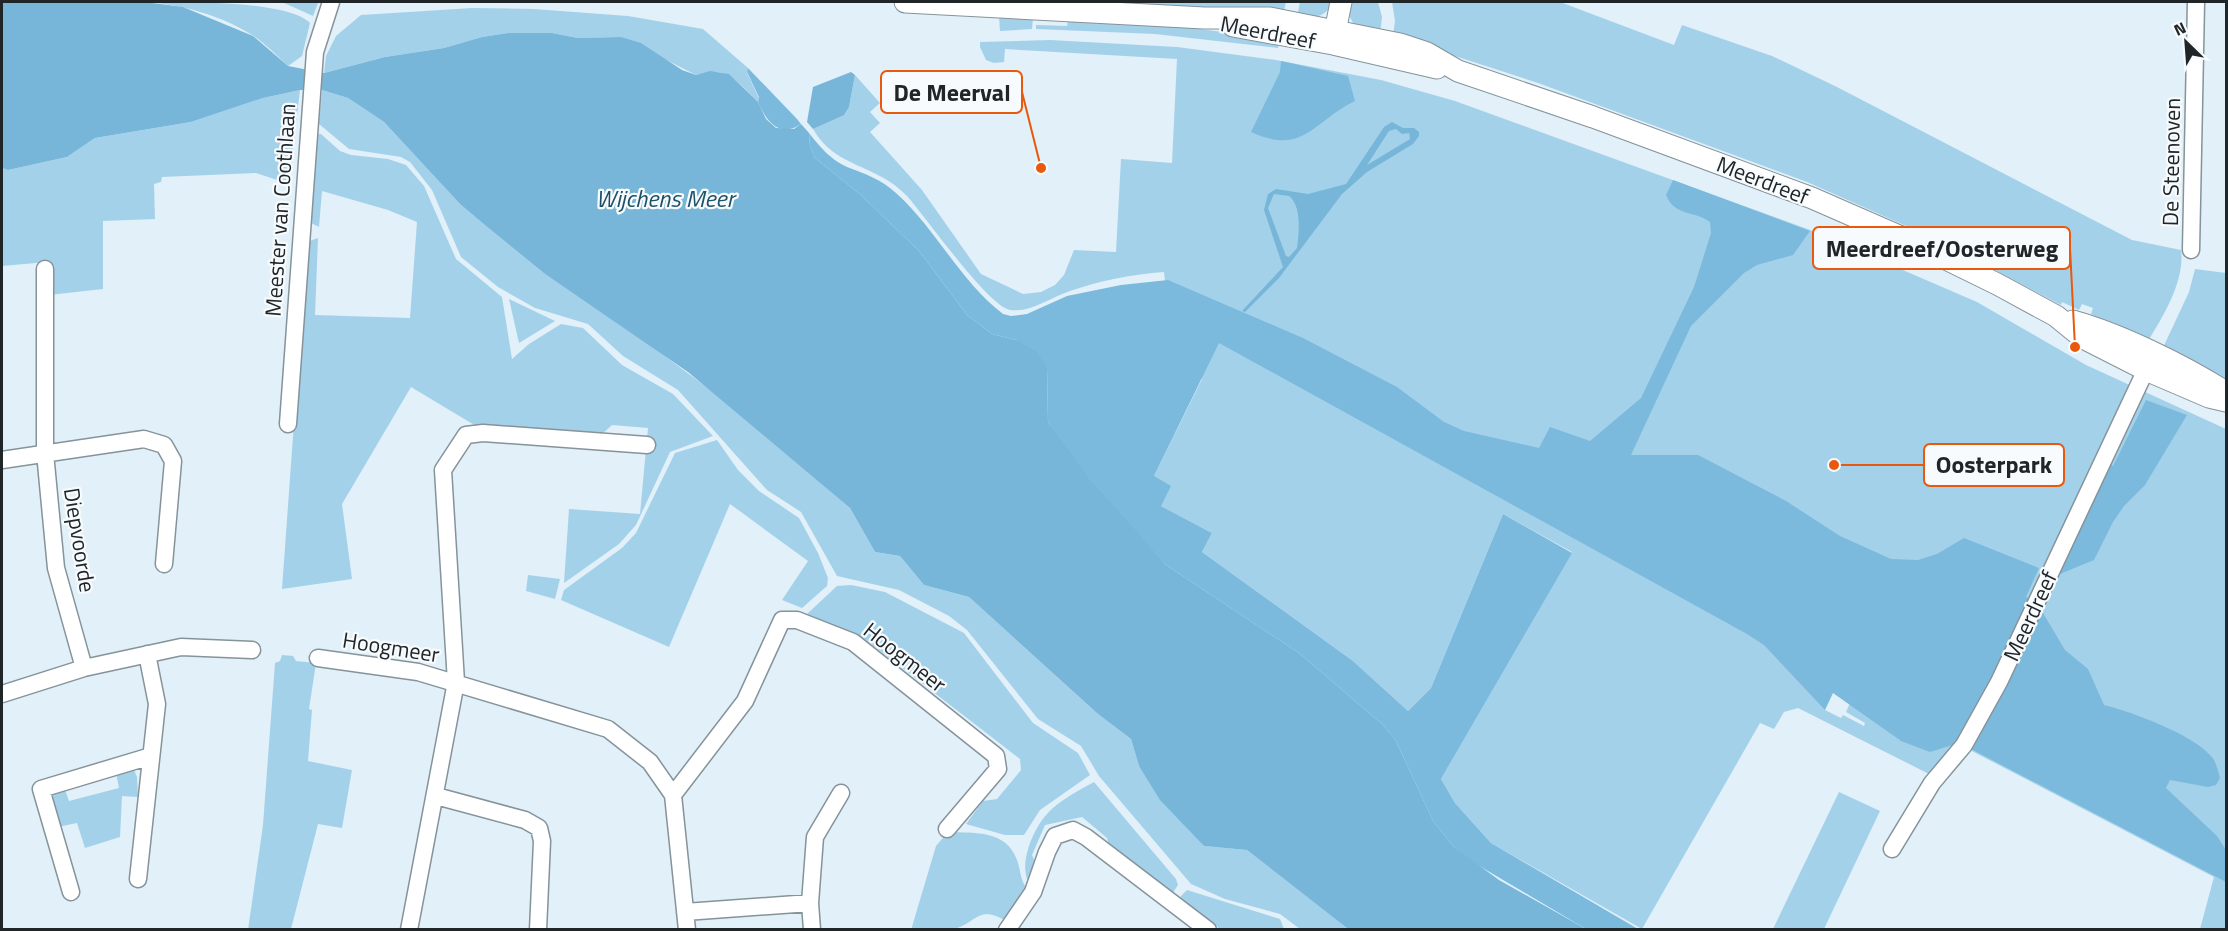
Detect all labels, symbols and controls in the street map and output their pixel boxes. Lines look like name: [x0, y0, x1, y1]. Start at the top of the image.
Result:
street label: Meerdreef: [1217, 6, 1319, 58]
north arrow: [2156, 12, 2216, 72]
text: N: [2170, 15, 2190, 42]
callout: De Meerval: [881, 71, 1022, 113]
text: De Meerval: [893, 74, 1011, 110]
street label: De Steenoven: [2153, 98, 2189, 226]
street label: Meester van Coothlaan: [256, 102, 304, 318]
street label: Meerdreef: [1712, 147, 1815, 213]
water label: Wijchens Meer: [596, 180, 738, 216]
callout: Meerdreef/Oosterweg: [1813, 227, 2070, 269]
text: Meerdreef/Oosterweg: [1826, 230, 2058, 266]
callout: Oosterpark: [1924, 444, 2064, 486]
text: Oosterpark: [1936, 446, 2053, 482]
street label: Diepvoorde: [55, 485, 105, 595]
street label: Meerdreef: [1994, 564, 2066, 667]
street label: Hoogmeer: [856, 614, 954, 701]
street label: Hoogmeer: [340, 623, 442, 671]

